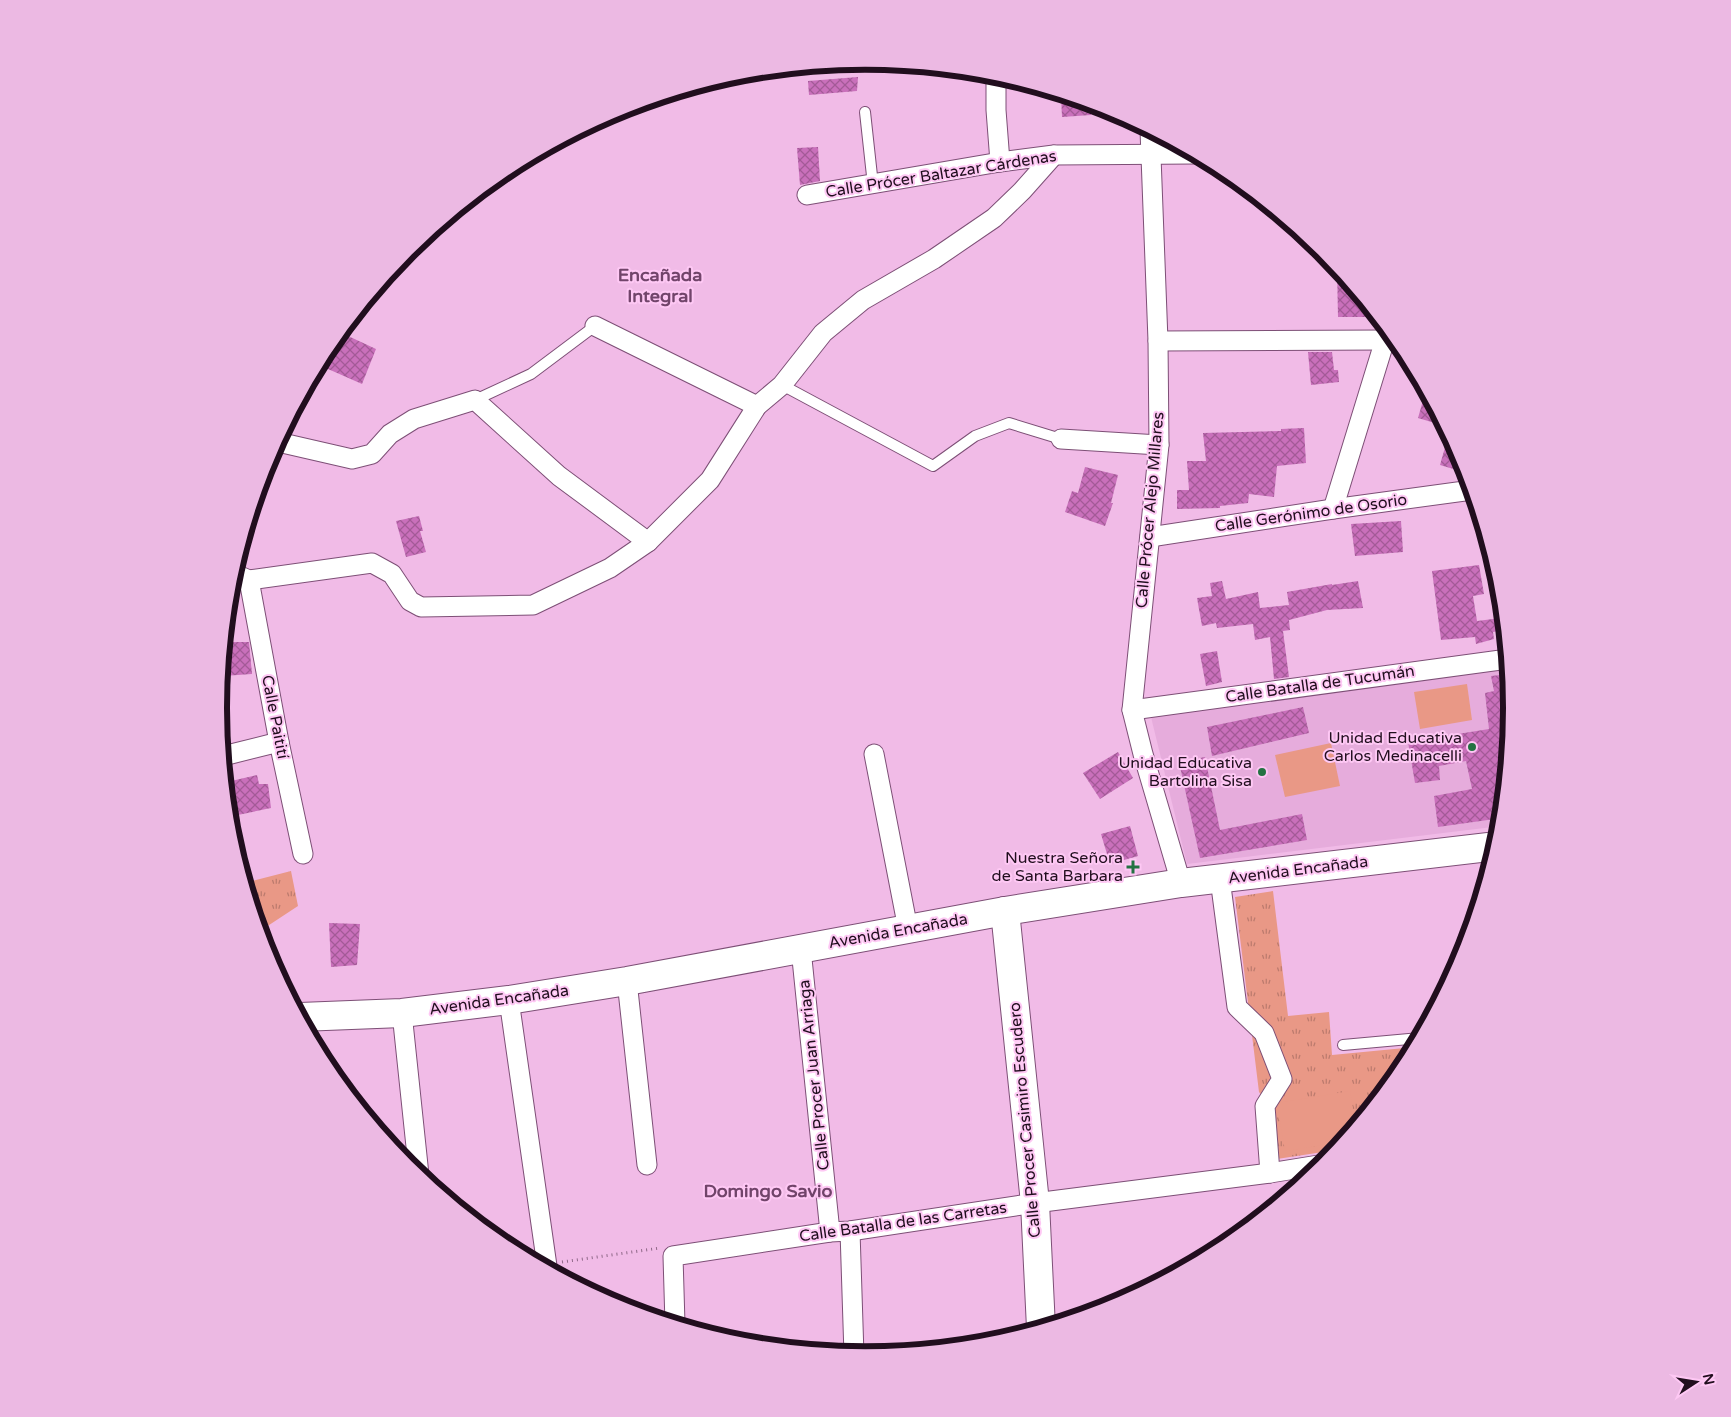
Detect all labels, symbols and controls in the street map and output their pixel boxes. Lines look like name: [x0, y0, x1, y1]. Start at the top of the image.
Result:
street label: Calle Prócer Baltazar Cárdenas: [824, 146, 1058, 202]
district label: Encañada Integral: [618, 264, 702, 307]
street label: Calle Prócer Alejo Millares: [1131, 411, 1169, 609]
street label: Calle Gerónimo de Osorio: [1214, 490, 1408, 536]
street label: Calle Batalla de Tucumán: [1224, 661, 1416, 707]
street label: Calle Paitití: [257, 673, 293, 761]
place label: Unidad Educativa Carlos Medinacelli: [1324, 728, 1462, 766]
marker: Unidad Educativa Carlos Medinacelli: [1466, 741, 1478, 753]
place label: Unidad Educativa Bartolina Sisa: [1118, 753, 1252, 791]
marker: Unidad Educativa Bartolina Sisa: [1256, 766, 1268, 778]
place label: Nuestra Señora de Santa Barbara: [992, 848, 1123, 886]
street label: Avenida Encañada: [1227, 851, 1369, 889]
marker: Nuestra Señora de Santa Barbara: [1127, 861, 1139, 873]
street label: Avenida Encañada: [827, 909, 969, 953]
street label: Calle Procer Juan Arriaga: [794, 979, 834, 1171]
street label: Avenida Encañada: [428, 980, 570, 1020]
street label: Calle Procer Casimiro Escudero: [1005, 1001, 1045, 1239]
district label: Domingo Savio: [703, 1180, 833, 1202]
street label: Calle Batalla de las Carretas: [798, 1198, 1008, 1246]
north arrow: [1671, 1357, 1721, 1407]
text: N: [1699, 1372, 1718, 1387]

